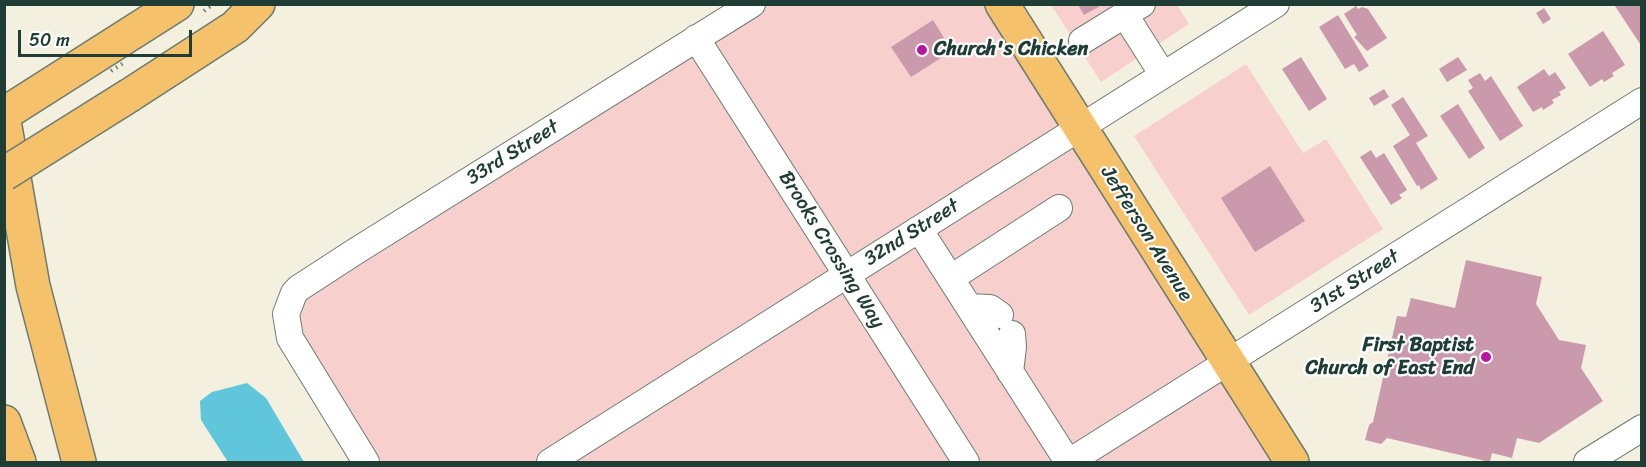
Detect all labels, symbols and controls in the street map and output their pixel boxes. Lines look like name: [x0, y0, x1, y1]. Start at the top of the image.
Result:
scale bar: [21, 18, 195, 56]
text: 50 m: [29, 24, 70, 56]
place label: Church's Chicken: [934, 38, 1088, 62]
marker: Church's Chicken: [915, 43, 929, 57]
street label: 33rd Street: [463, 115, 563, 191]
street label: Jefferson Avenue: [1095, 162, 1197, 306]
street label: Brooks Crossing Way: [773, 167, 889, 333]
street label: 32nd Street: [860, 194, 964, 272]
street label: 31st Street: [1306, 245, 1404, 319]
place label: First Baptist Church of East End: [1306, 334, 1474, 381]
marker: First Baptist Church of East End: [1479, 350, 1493, 364]

